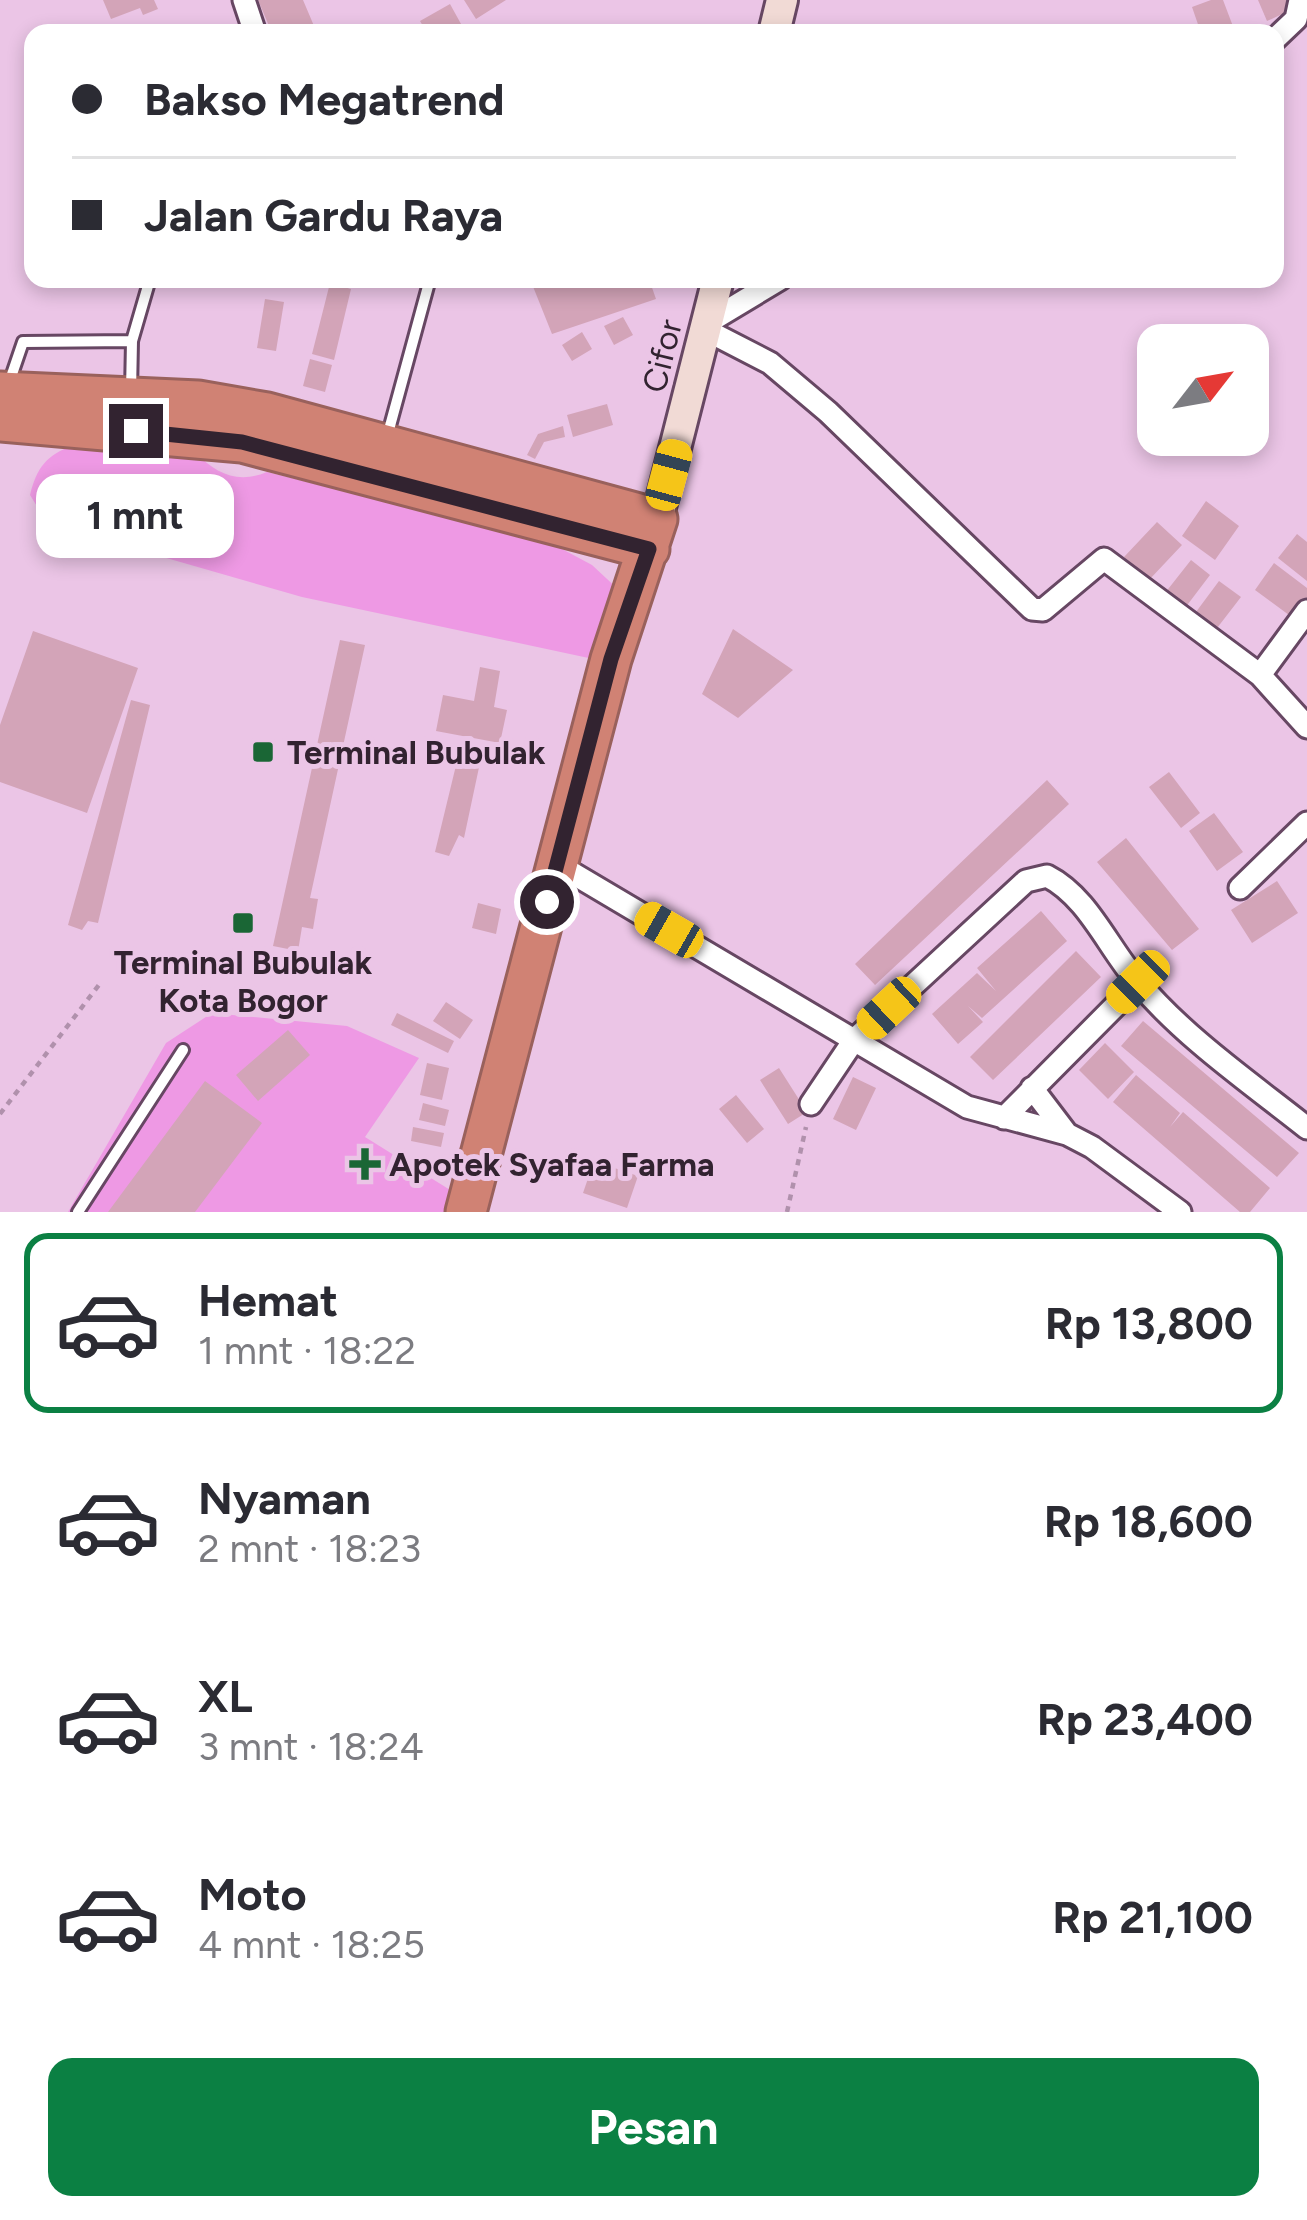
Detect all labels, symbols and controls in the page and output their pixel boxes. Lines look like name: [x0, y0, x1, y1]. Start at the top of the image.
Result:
text: Bakso Megatrend: [144, 72, 505, 126]
text: Jalan Gardu Raya: [144, 188, 503, 242]
street label: Cifor: [634, 315, 690, 397]
north arrow: [1137, 324, 1269, 456]
map controls: [1137, 324, 1269, 456]
route end: [109, 404, 163, 458]
car: [642, 436, 696, 514]
callout: 1 mnt: [37, 473, 235, 557]
text: 1 mnt: [86, 492, 184, 539]
place label: Terminal Bubulak: [287, 733, 546, 772]
marker: Terminal Bubulak: [250, 739, 276, 765]
route start: [520, 875, 574, 929]
car: [629, 896, 709, 964]
marker: Terminal Bubulak Kota Bogor: [230, 910, 256, 936]
place label: Terminal Bubulak Kota Bogor: [114, 943, 372, 1020]
car: [1100, 944, 1176, 1020]
car: [850, 970, 928, 1046]
place label: Apotek Syafaa Farma: [389, 1145, 715, 1184]
marker: Apotek Syafaa Farma: [352, 1151, 378, 1177]
icon: car: [54, 1269, 162, 1377]
text: Hemat: [198, 1273, 338, 1327]
text: Rp 13,800: [1045, 1296, 1253, 1350]
text: 1 mnt · 18:22: [198, 1327, 416, 1374]
icon: car: [54, 1467, 162, 1575]
text: Nyaman: [198, 1471, 371, 1525]
text: Rp 18,600: [1044, 1494, 1253, 1548]
text: 2 mnt · 18:23: [198, 1525, 421, 1572]
icon: car: [54, 1665, 162, 1773]
text: XL: [198, 1669, 253, 1723]
text: Rp 23,400: [1037, 1692, 1253, 1746]
text: 3 mnt · 18:24: [198, 1723, 424, 1770]
icon: car: [54, 1863, 162, 1971]
text: Moto: [198, 1867, 307, 1921]
text: Rp 21,100: [1052, 1890, 1253, 1944]
text: 4 mnt · 18:25: [198, 1921, 425, 1968]
button: Pesan: [48, 2058, 1259, 2196]

